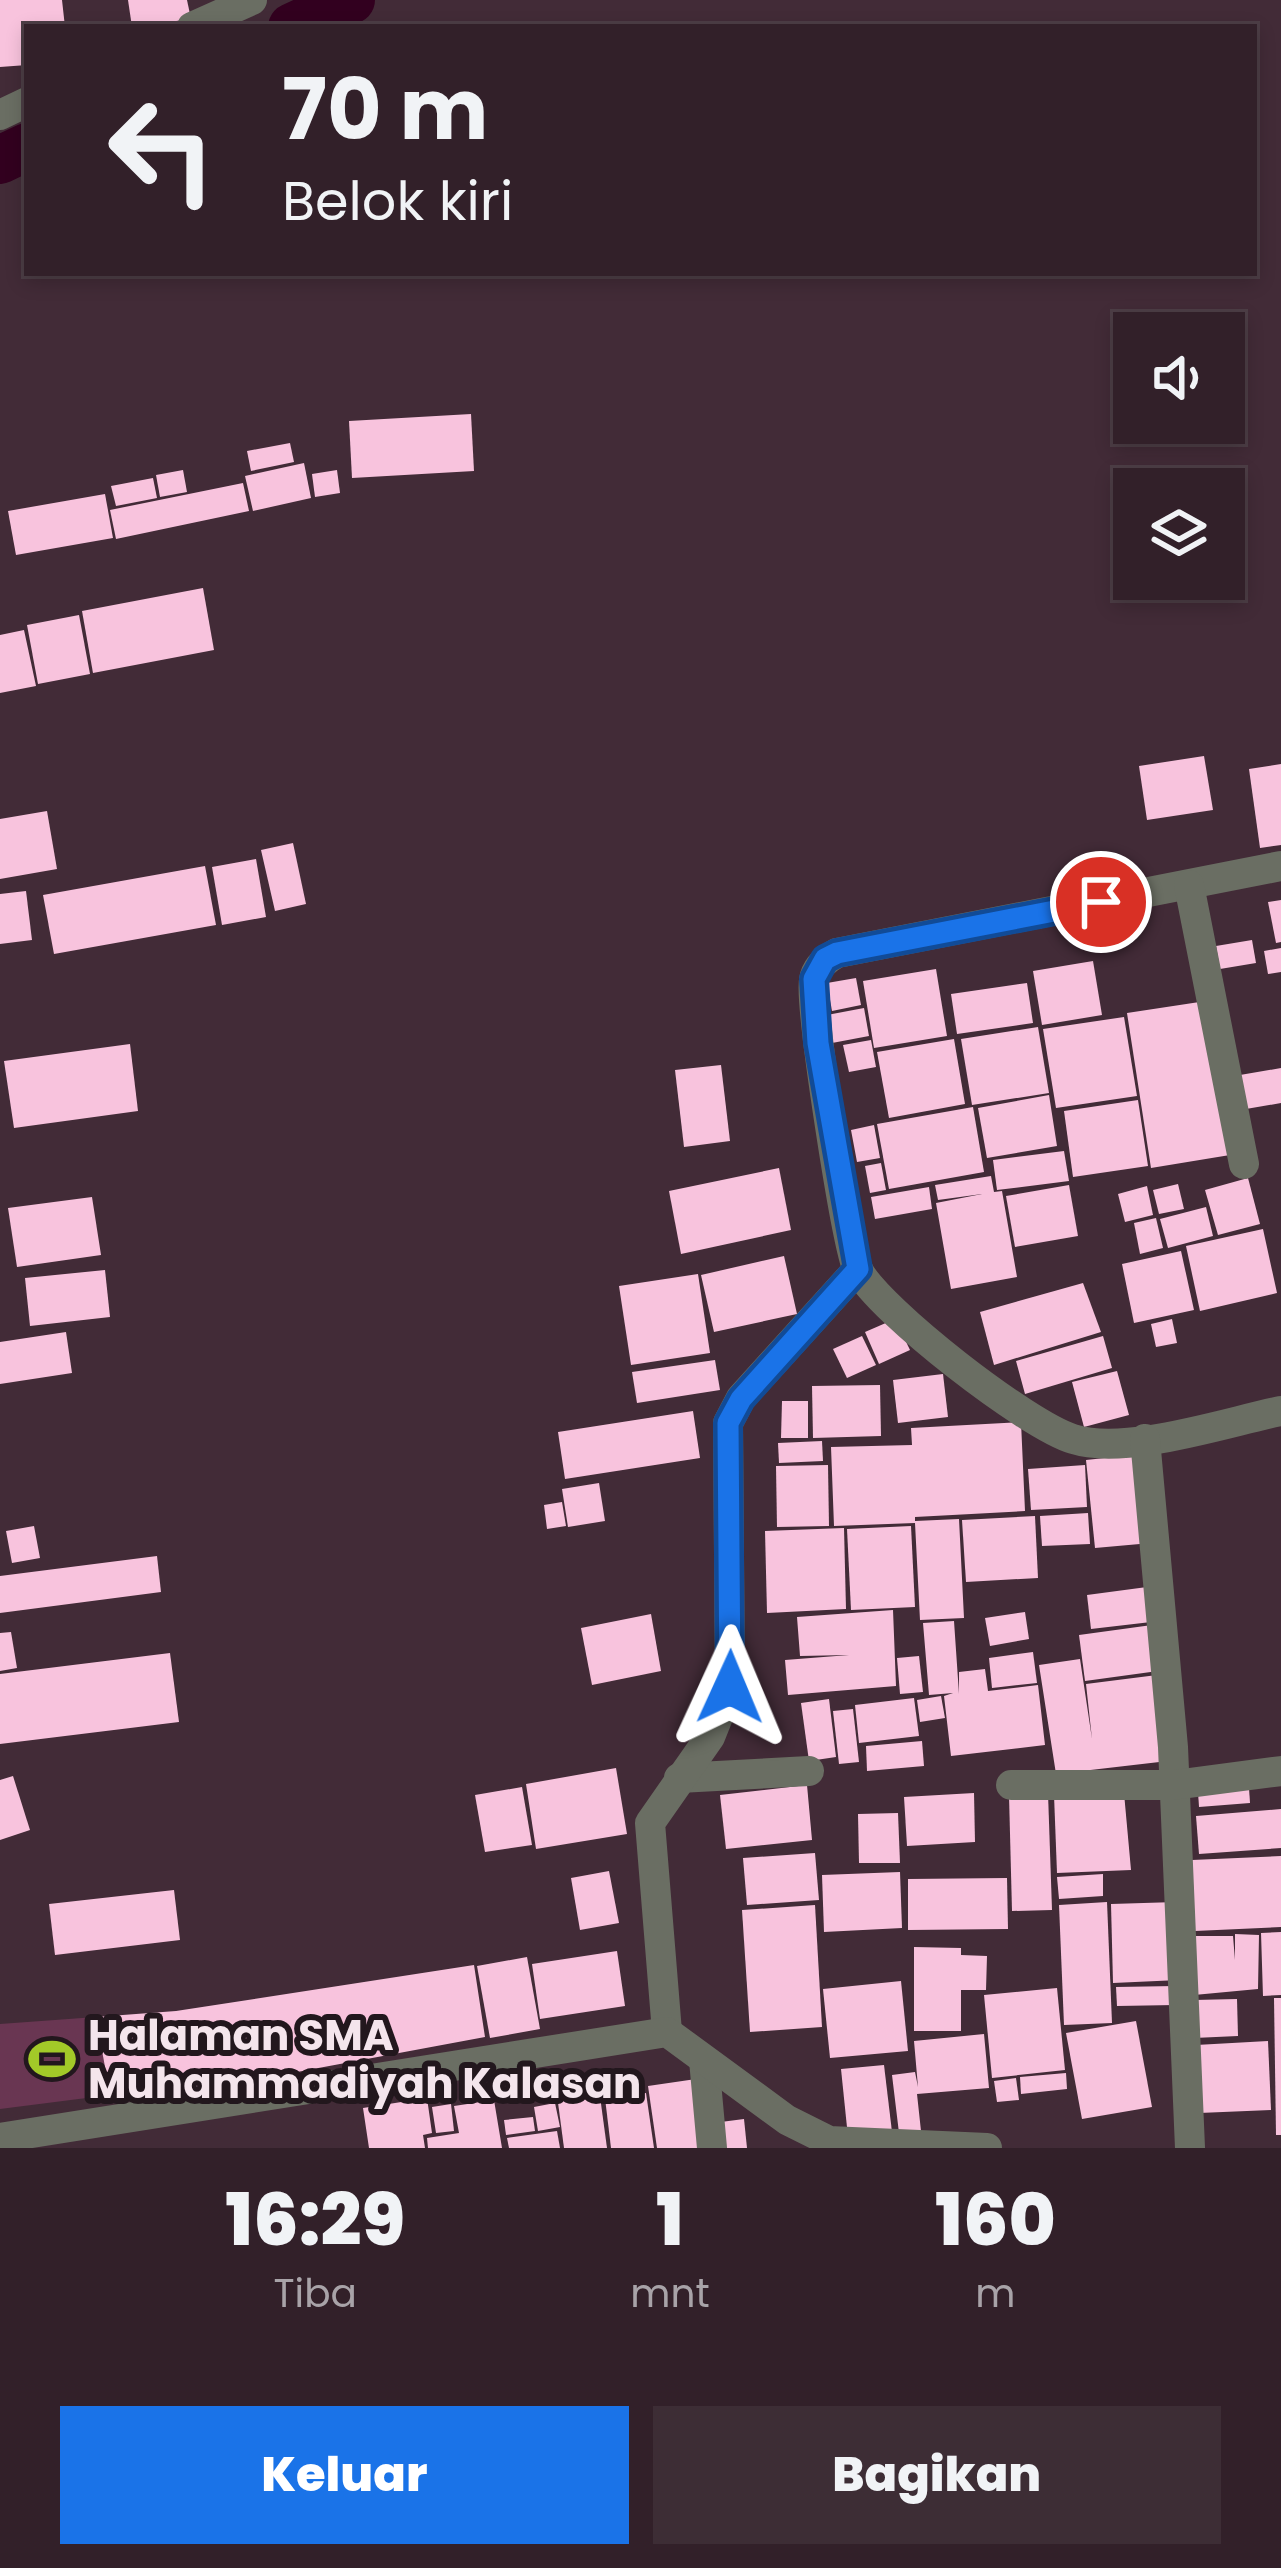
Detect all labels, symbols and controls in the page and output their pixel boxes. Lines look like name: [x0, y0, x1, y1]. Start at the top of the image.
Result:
text: 70 m: [282, 51, 488, 168]
icon: left: [84, 72, 240, 228]
text: Belok kiri: [282, 163, 513, 239]
map controls: [1113, 312, 1245, 600]
button: sound: [1113, 312, 1245, 444]
button: layers: [1113, 468, 1245, 600]
pin: [1050, 851, 1152, 953]
icon: arrive: [1068, 869, 1134, 935]
position arrow: [667, 1624, 793, 1750]
place label: Halaman SMA Muhammadiyah Kalasan: [88, 2006, 641, 2113]
sports icon: Halaman SMA Muhammadiyah Kalasan: [27, 2034, 77, 2084]
text: 16:29: [225, 2169, 405, 2270]
text: 1: [656, 2169, 684, 2270]
text: 160: [935, 2169, 1056, 2270]
text: Tiba: [273, 2266, 357, 2321]
text: mnt: [630, 2266, 710, 2321]
text: m: [975, 2266, 1015, 2321]
button: Keluar: [60, 2406, 629, 2544]
button: Bagikan: [653, 2406, 1221, 2544]

